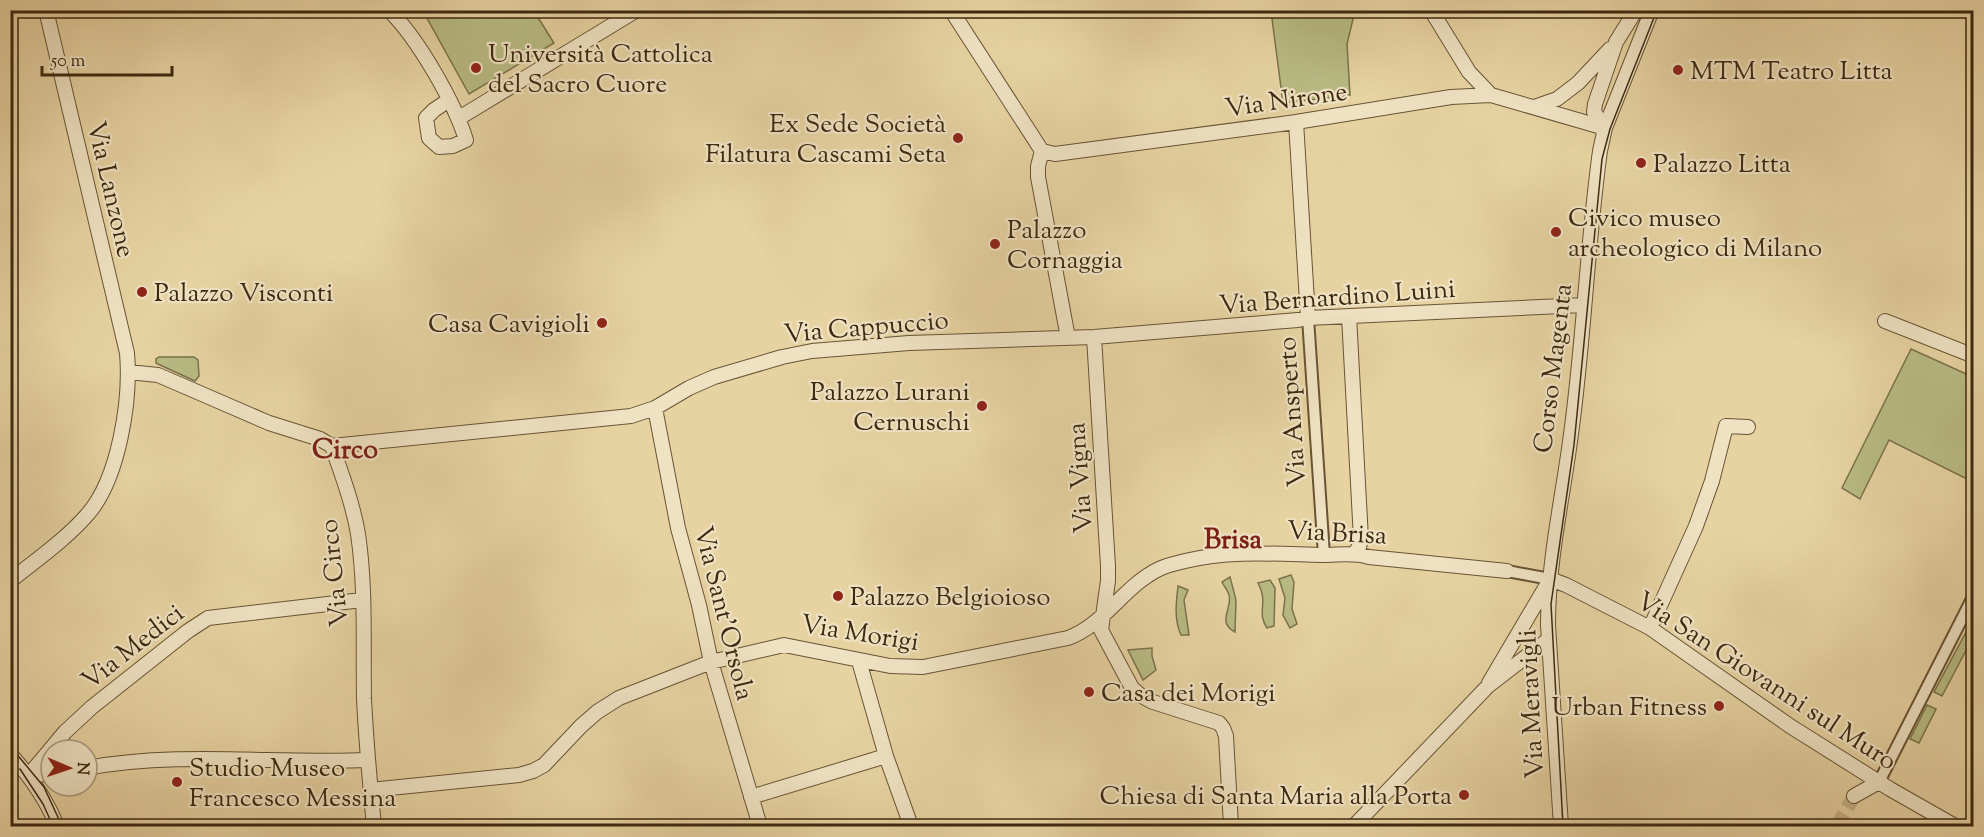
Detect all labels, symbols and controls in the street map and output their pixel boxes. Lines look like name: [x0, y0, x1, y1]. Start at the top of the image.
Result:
place label: Università Cattolica del Sacro Cuore: [488, 37, 713, 104]
scale bar: [42, 39, 172, 77]
text: 50 m: [50, 49, 86, 75]
place label: MTM Teatro Litta: [1690, 54, 1893, 91]
marker: Università Cattolica del Sacro Cuore: [469, 61, 483, 75]
marker: MTM Teatro Litta: [1671, 63, 1685, 77]
street label: Via Nirone: [1223, 75, 1350, 128]
place label: Ex Sede Società Filatura Cascami Seta: [705, 107, 946, 174]
street label: Via Lanzone: [76, 118, 143, 261]
marker: Ex Sede Società Filatura Cascami Seta: [951, 131, 965, 145]
place label: Palazzo Litta: [1653, 147, 1791, 184]
marker: Palazzo Litta: [1634, 156, 1648, 170]
place label: Civico museo archeologico di Milano: [1568, 201, 1822, 268]
place label: Palazzo Cornaggia: [1007, 213, 1123, 280]
marker: Civico museo archeologico di Milano: [1549, 225, 1563, 239]
marker: Palazzo Cornaggia: [988, 237, 1002, 251]
street label: Via Bernardino Luini: [1218, 272, 1457, 325]
place label: Palazzo Visconti: [154, 276, 333, 313]
street label: Corso Magenta: [1526, 281, 1583, 455]
marker: Palazzo Visconti: [135, 285, 149, 299]
street label: Via Cappuccio: [782, 303, 950, 354]
place label: Casa Cavigioli: [428, 307, 590, 344]
marker: Casa Cavigioli: [595, 316, 609, 330]
street label: Via Ansperto: [1270, 335, 1317, 488]
place label: Palazzo Lurani Cernuschi: [810, 375, 970, 442]
marker: Palazzo Lurani Cernuschi: [975, 399, 989, 413]
street label: Via Vigna: [1059, 421, 1104, 535]
district label: Circo: [312, 432, 378, 471]
street label: Via Brisa: [1286, 513, 1388, 556]
street label: Via Circo: [311, 517, 360, 628]
district label: Brisa: [1204, 522, 1262, 561]
street label: Via Sant'Orsola: [683, 523, 762, 705]
place label: Palazzo Belgioioso: [850, 580, 1050, 617]
street label: Via San Giovanni sul Muro: [1628, 584, 1903, 781]
marker: Palazzo Belgioioso: [831, 589, 845, 603]
street label: Via Medici: [74, 596, 193, 700]
street label: Via Morigi: [798, 607, 921, 662]
street label: Via Meravigli: [1510, 628, 1555, 780]
place label: Casa dei Morigi: [1101, 676, 1276, 713]
marker: Casa dei Morigi: [1082, 685, 1096, 699]
place label: Urban Fitness: [1551, 690, 1707, 727]
marker: Urban Fitness: [1712, 699, 1726, 713]
north arrow: [39, 738, 99, 798]
place label: Studio Museo Francesco Messina: [189, 751, 396, 818]
text: N: [70, 762, 93, 775]
marker: Studio Museo Francesco Messina: [170, 775, 184, 789]
place label: Chiesa di Santa Maria alla Porta: [1099, 779, 1452, 816]
marker: Chiesa di Santa Maria alla Porta: [1457, 788, 1471, 802]

